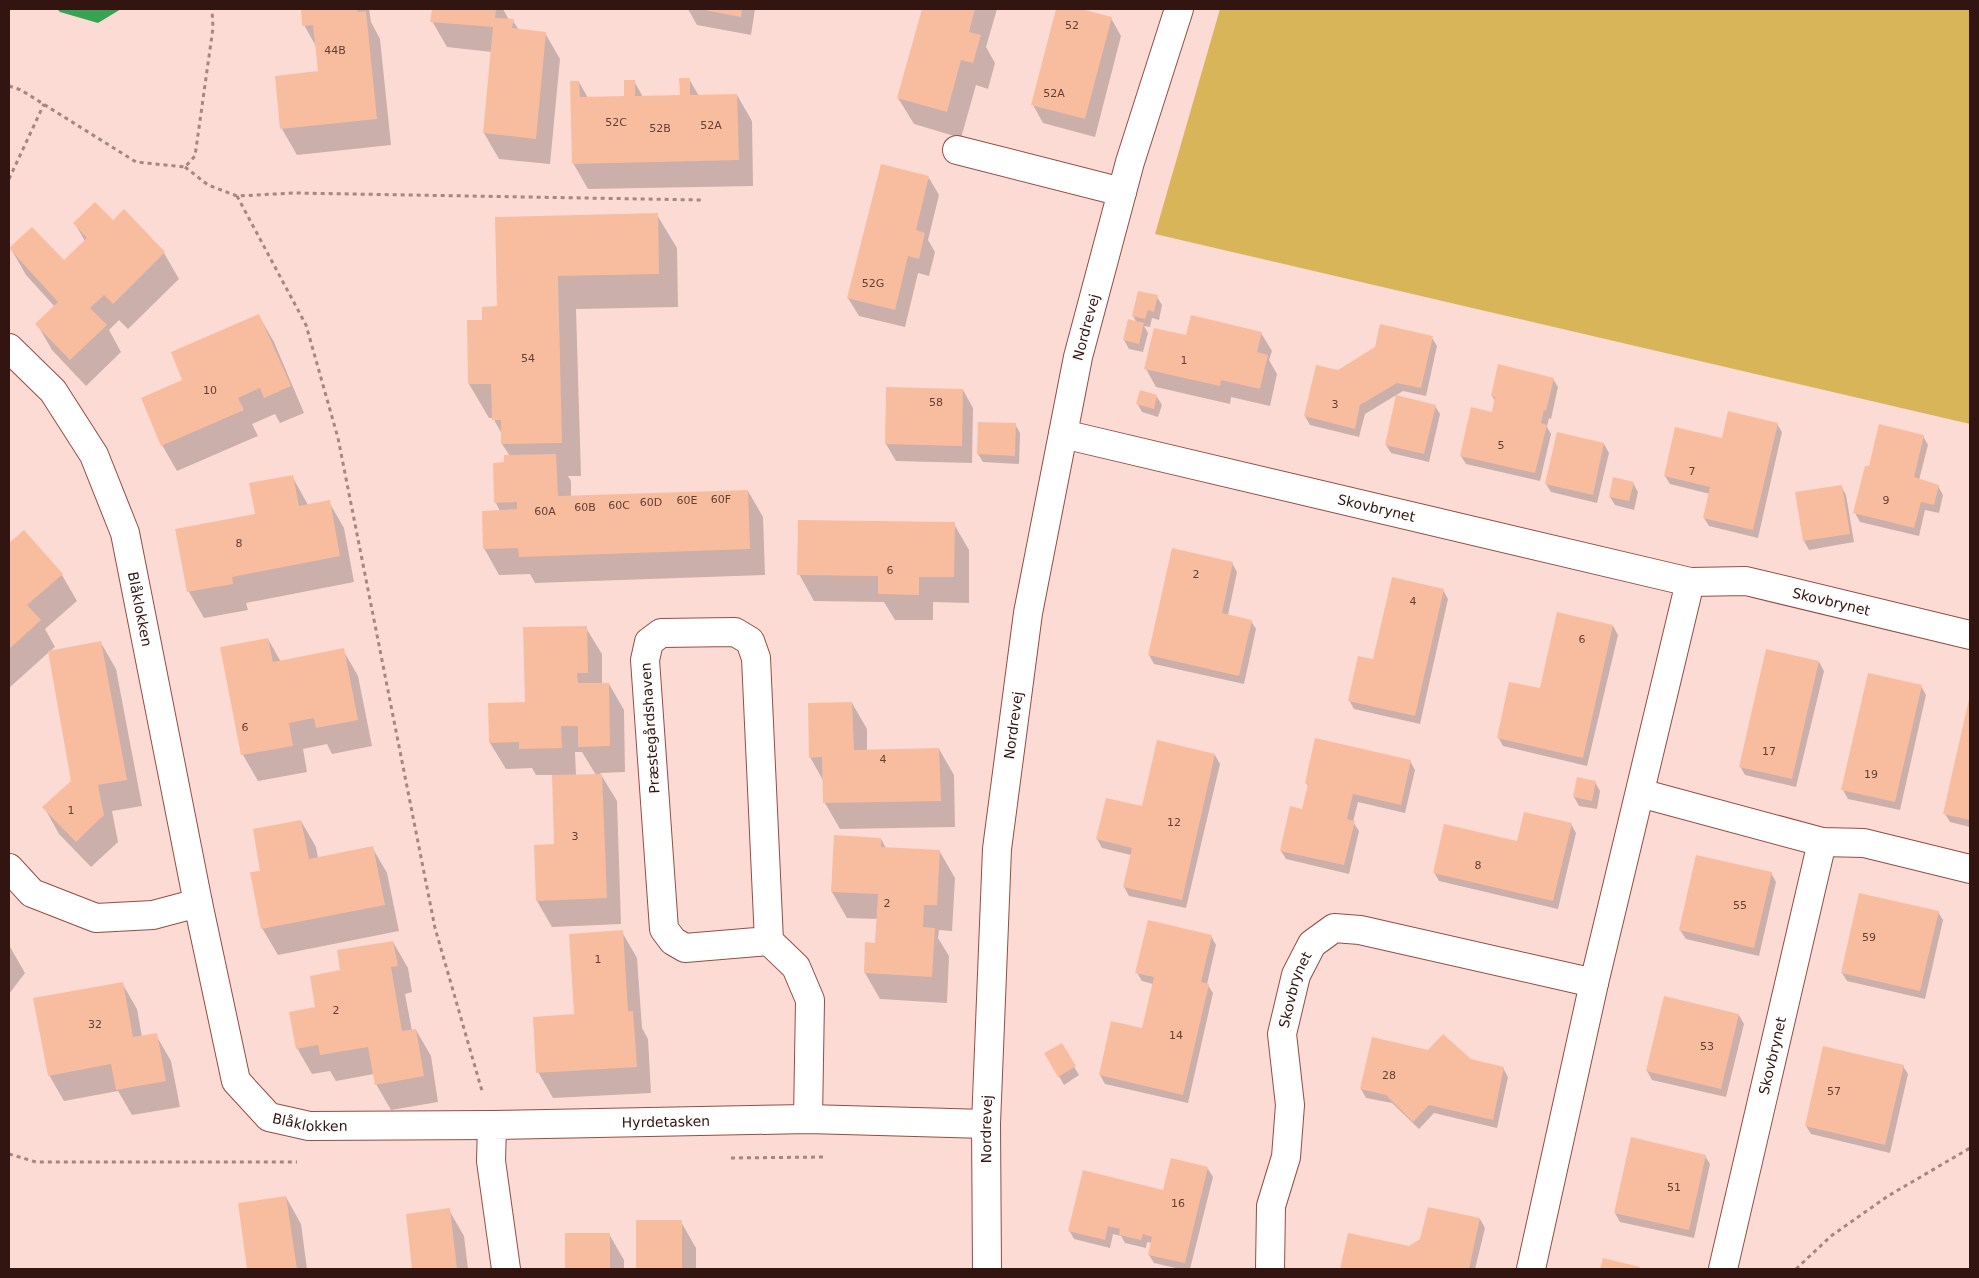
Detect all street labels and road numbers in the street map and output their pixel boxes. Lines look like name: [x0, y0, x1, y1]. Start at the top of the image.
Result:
street label: Nordrevej: [1069, 292, 1103, 362]
street label: Skovbrynet: [1336, 491, 1417, 525]
street label: Blåklokken: [125, 570, 155, 648]
street label: Skovbrynet: [1791, 584, 1872, 619]
street label: Præstegårdshaven: [637, 662, 663, 794]
street label: Nordrevej: [1001, 690, 1026, 760]
street label: Skovbrynet: [1276, 949, 1315, 1030]
street label: Skovbrynet: [1756, 1015, 1789, 1096]
street label: Nordrevej: [978, 1095, 995, 1163]
street label: Blåklokken: [271, 1110, 348, 1134]
street label: Hyrdetasken: [622, 1113, 710, 1131]

